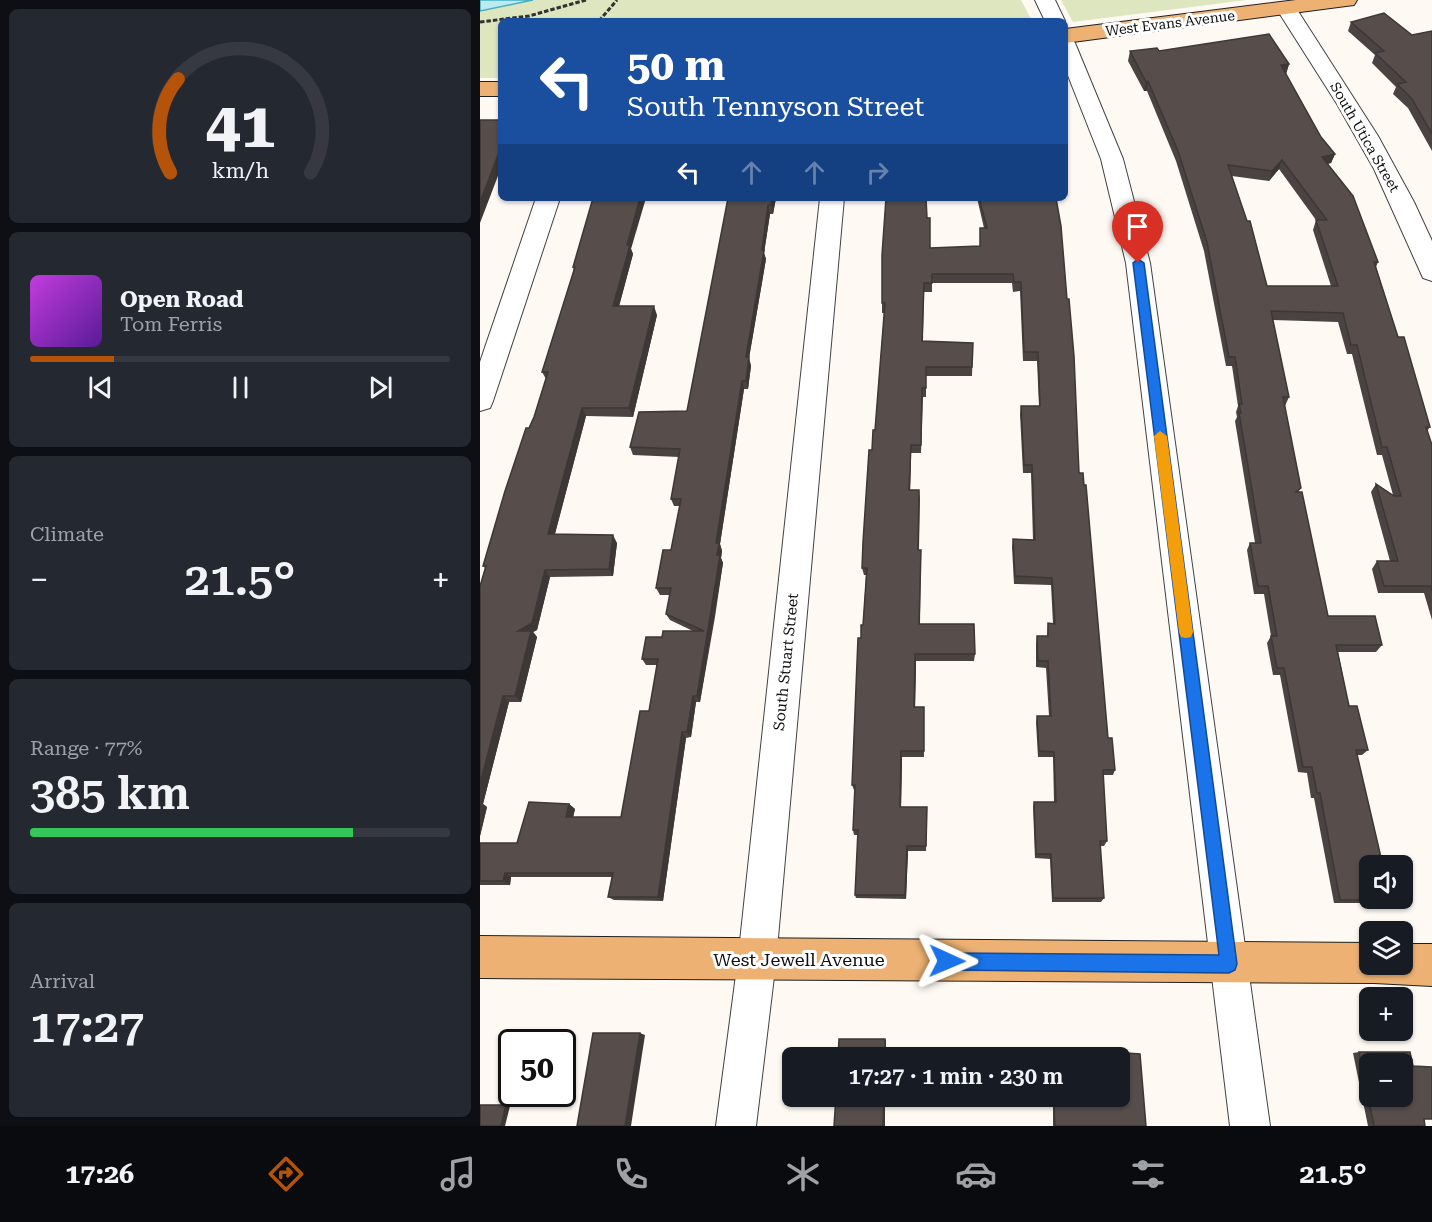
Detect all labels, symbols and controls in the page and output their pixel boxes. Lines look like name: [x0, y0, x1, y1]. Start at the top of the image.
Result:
street label: West Evans Avenue: [1104, 7, 1236, 39]
text: 50 m: [627, 41, 725, 90]
icon: left: [528, 42, 606, 120]
street label: South Utica Street: [1327, 79, 1403, 195]
text: 41: [205, 89, 275, 162]
text: South Tennyson Street: [627, 91, 924, 123]
icon: left: [672, 156, 705, 189]
icon: ahead: [735, 156, 768, 189]
icon: ahead: [798, 156, 831, 189]
icon: right: [861, 156, 894, 189]
text: km/h: [211, 159, 269, 184]
pin: [1112, 201, 1163, 263]
icon: arrive: [1121, 210, 1154, 243]
text: Open Road: [120, 287, 243, 312]
text: Tom Ferris: [120, 312, 222, 336]
icon: previous: [84, 371, 117, 404]
icon: pause: [224, 371, 257, 404]
icon: next: [364, 371, 397, 404]
text: Climate: [30, 522, 104, 546]
text: 21.5°: [184, 553, 296, 606]
text: −: [30, 560, 48, 599]
text: +: [432, 560, 450, 599]
street label: South Stuart Street: [770, 592, 802, 732]
text: Range · 77%: [30, 736, 142, 760]
text: 385 km: [30, 767, 190, 820]
map controls: [1359, 855, 1413, 1107]
button: sound: [1359, 855, 1413, 909]
button: layers: [1359, 921, 1413, 975]
position arrow: [915, 929, 979, 993]
street label: West Jewell Avenue: [713, 949, 885, 970]
text: Arrival: [30, 969, 95, 993]
button: +: [1359, 987, 1413, 1041]
text: 17:27: [30, 1000, 144, 1053]
speed limit sign: 50: [498, 1029, 576, 1107]
button: −: [1359, 1053, 1413, 1107]
text: 17:27 · 1 min · 230 m: [849, 1064, 1063, 1089]
icon: directions: [265, 1153, 307, 1195]
icon: music: [437, 1153, 479, 1195]
icon: phone: [610, 1153, 652, 1195]
icon: climate: [782, 1153, 824, 1195]
icon: car: [955, 1153, 997, 1195]
icon: filters: [1127, 1153, 1169, 1195]
text: 17:26: [65, 1158, 134, 1190]
text: 21.5°: [1299, 1158, 1367, 1190]

